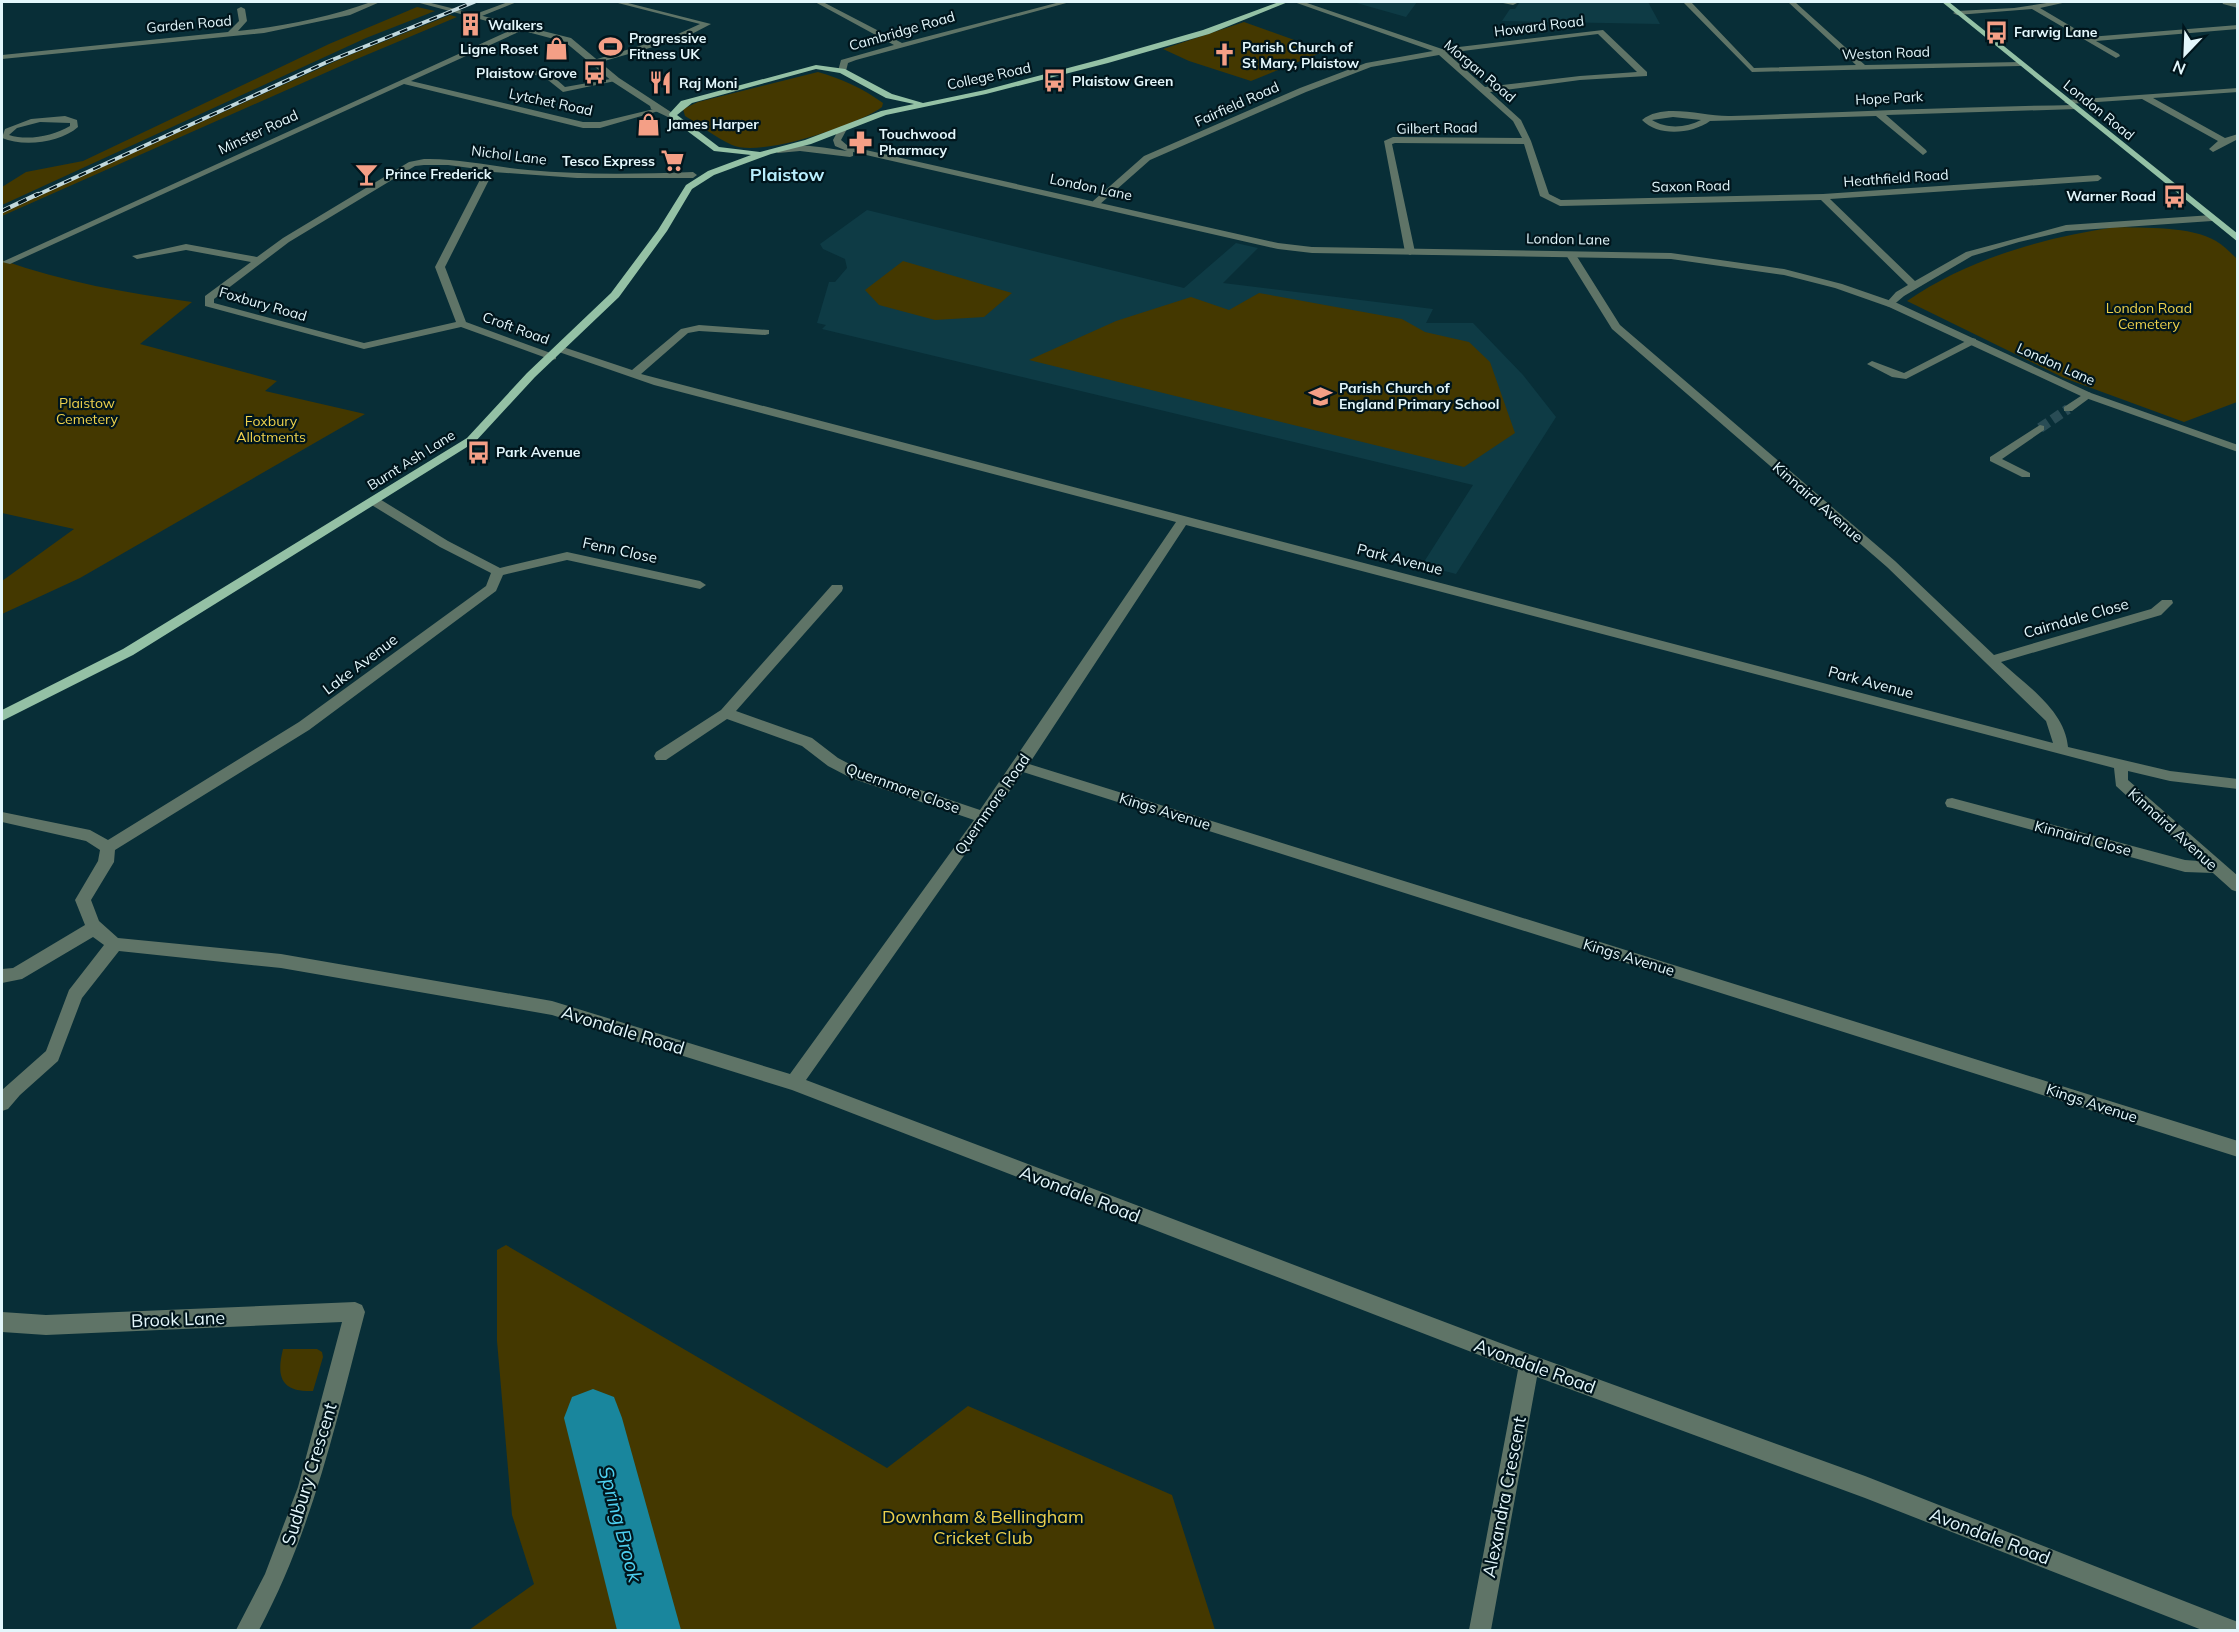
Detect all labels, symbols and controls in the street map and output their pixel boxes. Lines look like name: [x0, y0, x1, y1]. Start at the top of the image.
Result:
street label: Cambridge Road: [847, 7, 957, 55]
street label: Garden Road: [145, 11, 233, 37]
building icon: Walkers: [457, 12, 483, 38]
street label: Howard Road: [1493, 12, 1585, 40]
place label: Walkers: [488, 16, 543, 34]
bus stop icon: Farwig Lane: [1983, 19, 2009, 45]
place label: Farwig Lane: [2014, 23, 2098, 41]
north arrow: [2155, 24, 2215, 84]
place label: Progressive Fitness UK: [629, 29, 707, 63]
sports icon: Progressive Fitness UK: [598, 33, 624, 59]
shop icon: Ligne Roset: [543, 36, 569, 62]
street label: Morgan Road: [1440, 36, 1520, 106]
place label: Parish Church of St Mary, Plaistow: [1242, 38, 1360, 72]
place label: Ligne Roset: [460, 40, 539, 58]
church icon: Parish Church of St Mary, Plaistow: [1211, 42, 1237, 68]
street label: Weston Road: [1842, 42, 1930, 64]
text: N: [2170, 56, 2189, 79]
street label: College Road: [945, 58, 1033, 94]
bus stop icon: Plaistow Grove: [582, 60, 608, 86]
place label: Plaistow Grove: [476, 64, 577, 82]
bus stop icon: Plaistow Green: [1041, 68, 1067, 94]
restaurant icon: Raj Moni: [648, 70, 674, 96]
place label: Plaistow Green: [1072, 72, 1173, 90]
place label: Raj Moni: [679, 74, 738, 92]
street label: London Road: [2060, 76, 2138, 144]
street label: Fairfield Road: [1192, 77, 1282, 131]
street label: Lytchet Road: [508, 84, 594, 120]
street label: Hope Park: [1855, 87, 1924, 109]
street label: Minster Road: [215, 106, 301, 158]
shop icon: James Harper: [636, 111, 662, 137]
place label: James Harper: [667, 115, 759, 133]
street label: Gilbert Road: [1396, 118, 1478, 138]
place label: Touchwood Pharmacy: [879, 125, 956, 159]
pharmacy icon: Touchwood Pharmacy: [848, 129, 874, 155]
street label: Nichol Lane: [470, 141, 548, 169]
supermarket icon: Tesco Express: [660, 148, 686, 174]
place label: Tesco Express: [562, 152, 655, 170]
bar icon: Prince Frederick: [354, 161, 380, 187]
district label: Plaistow: [750, 163, 824, 186]
place label: Prince Frederick: [385, 165, 492, 183]
street label: Heathfield Road: [1843, 165, 1949, 191]
street label: London Lane: [1048, 169, 1134, 205]
street label: Saxon Road: [1652, 176, 1730, 196]
bus stop icon: Warner Road: [2161, 183, 2187, 209]
place label: Warner Road: [2066, 187, 2156, 205]
street label: London Lane: [1526, 229, 1610, 249]
street label: Foxbury Road: [217, 283, 309, 325]
park label: London Road Cemetery: [2106, 299, 2192, 333]
street label: Croft Road: [480, 308, 552, 348]
street label: London Lane: [2014, 339, 2098, 389]
place label: Parish Church of England Primary School: [1339, 379, 1500, 413]
school or university icon: Parish Church of England Primary School: [1308, 383, 1334, 409]
park label: Plaistow Cemetery: [56, 394, 119, 428]
park label: Foxbury Allotments: [236, 412, 306, 446]
street label: Burnt Ash Lane: [364, 426, 458, 494]
bus stop icon: Park Avenue: [465, 439, 491, 465]
place label: Park Avenue: [496, 443, 581, 461]
street label: Kinnaird Avenue: [1769, 458, 1867, 546]
street label: Fenn Close: [581, 533, 659, 567]
street label: Park Avenue: [1355, 539, 1445, 579]
street label: Cairndale Close: [2021, 594, 2131, 642]
street label: Lake Avenue: [319, 630, 401, 698]
street label: Park Avenue: [1826, 661, 1916, 703]
street label: Quernmore Road: [950, 750, 1034, 858]
street label: Quernmore Close: [843, 759, 963, 817]
street label: Kinnaird Avenue: [2124, 784, 2222, 874]
street label: Kings Avenue: [1117, 788, 1213, 834]
street label: Kinnaird Close: [2032, 816, 2134, 860]
street label: Kings Avenue: [1581, 934, 1677, 980]
street label: Avondale Road: [559, 1000, 687, 1060]
street label: Kings Avenue: [2044, 1079, 2140, 1127]
street label: Avondale Road: [1016, 1160, 1144, 1228]
street label: Brook Lane: [131, 1306, 225, 1332]
street label: Avondale Road: [1471, 1333, 1599, 1399]
street label: Sudbury Crescent: [276, 1400, 342, 1548]
street label: Alexandra Crescent: [1477, 1414, 1531, 1580]
water label: Spring Brook: [593, 1463, 649, 1586]
street label: Avondale Road: [1926, 1502, 2054, 1570]
park label: Downham & Bellingham Cricket Club: [882, 1505, 1084, 1549]

